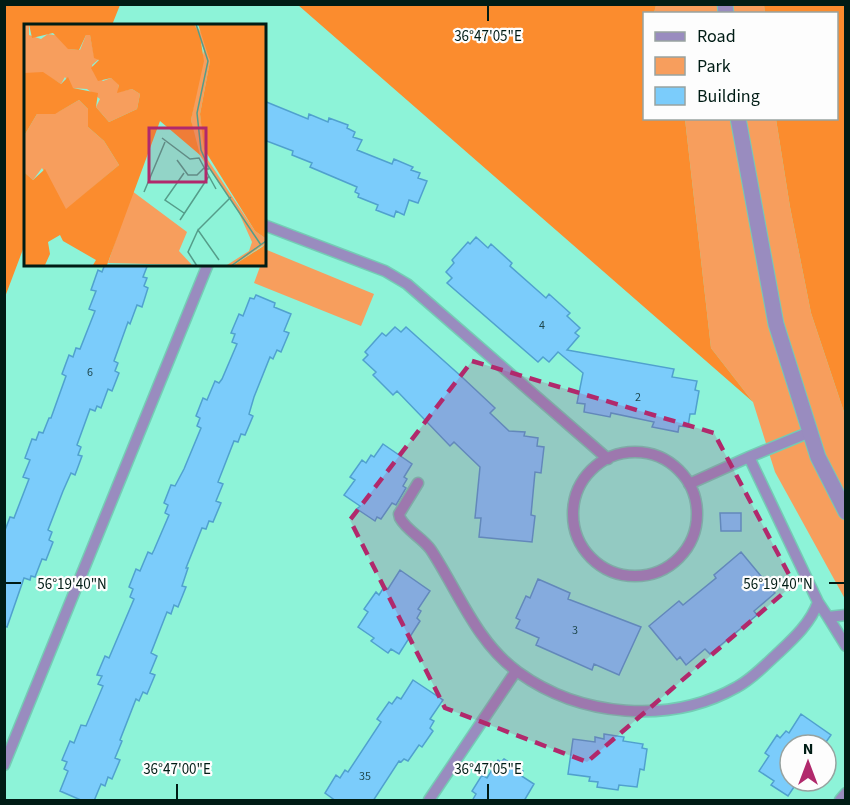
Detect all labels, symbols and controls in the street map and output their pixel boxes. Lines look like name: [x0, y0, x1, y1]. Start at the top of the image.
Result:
legend: [643, 12, 838, 120]
inset map: [24, 24, 266, 266]
text: Road: [697, 24, 736, 49]
text: 36°47'05"E: [454, 26, 522, 47]
text: Park: [697, 54, 731, 79]
text: Building: [697, 84, 760, 109]
house number: 4: [539, 317, 545, 334]
house number: 6: [87, 364, 93, 381]
house number: 2: [635, 389, 641, 406]
text: 56°19'40"N: [37, 574, 107, 595]
text: 56°19'40"N: [743, 574, 813, 595]
house number: 3: [572, 622, 578, 639]
north arrow: [778, 733, 838, 793]
text: N: [803, 738, 813, 760]
text: 36°47'00"E: [143, 759, 211, 780]
text: 36°47'05"E: [454, 759, 522, 780]
house number: 35: [359, 768, 371, 785]

